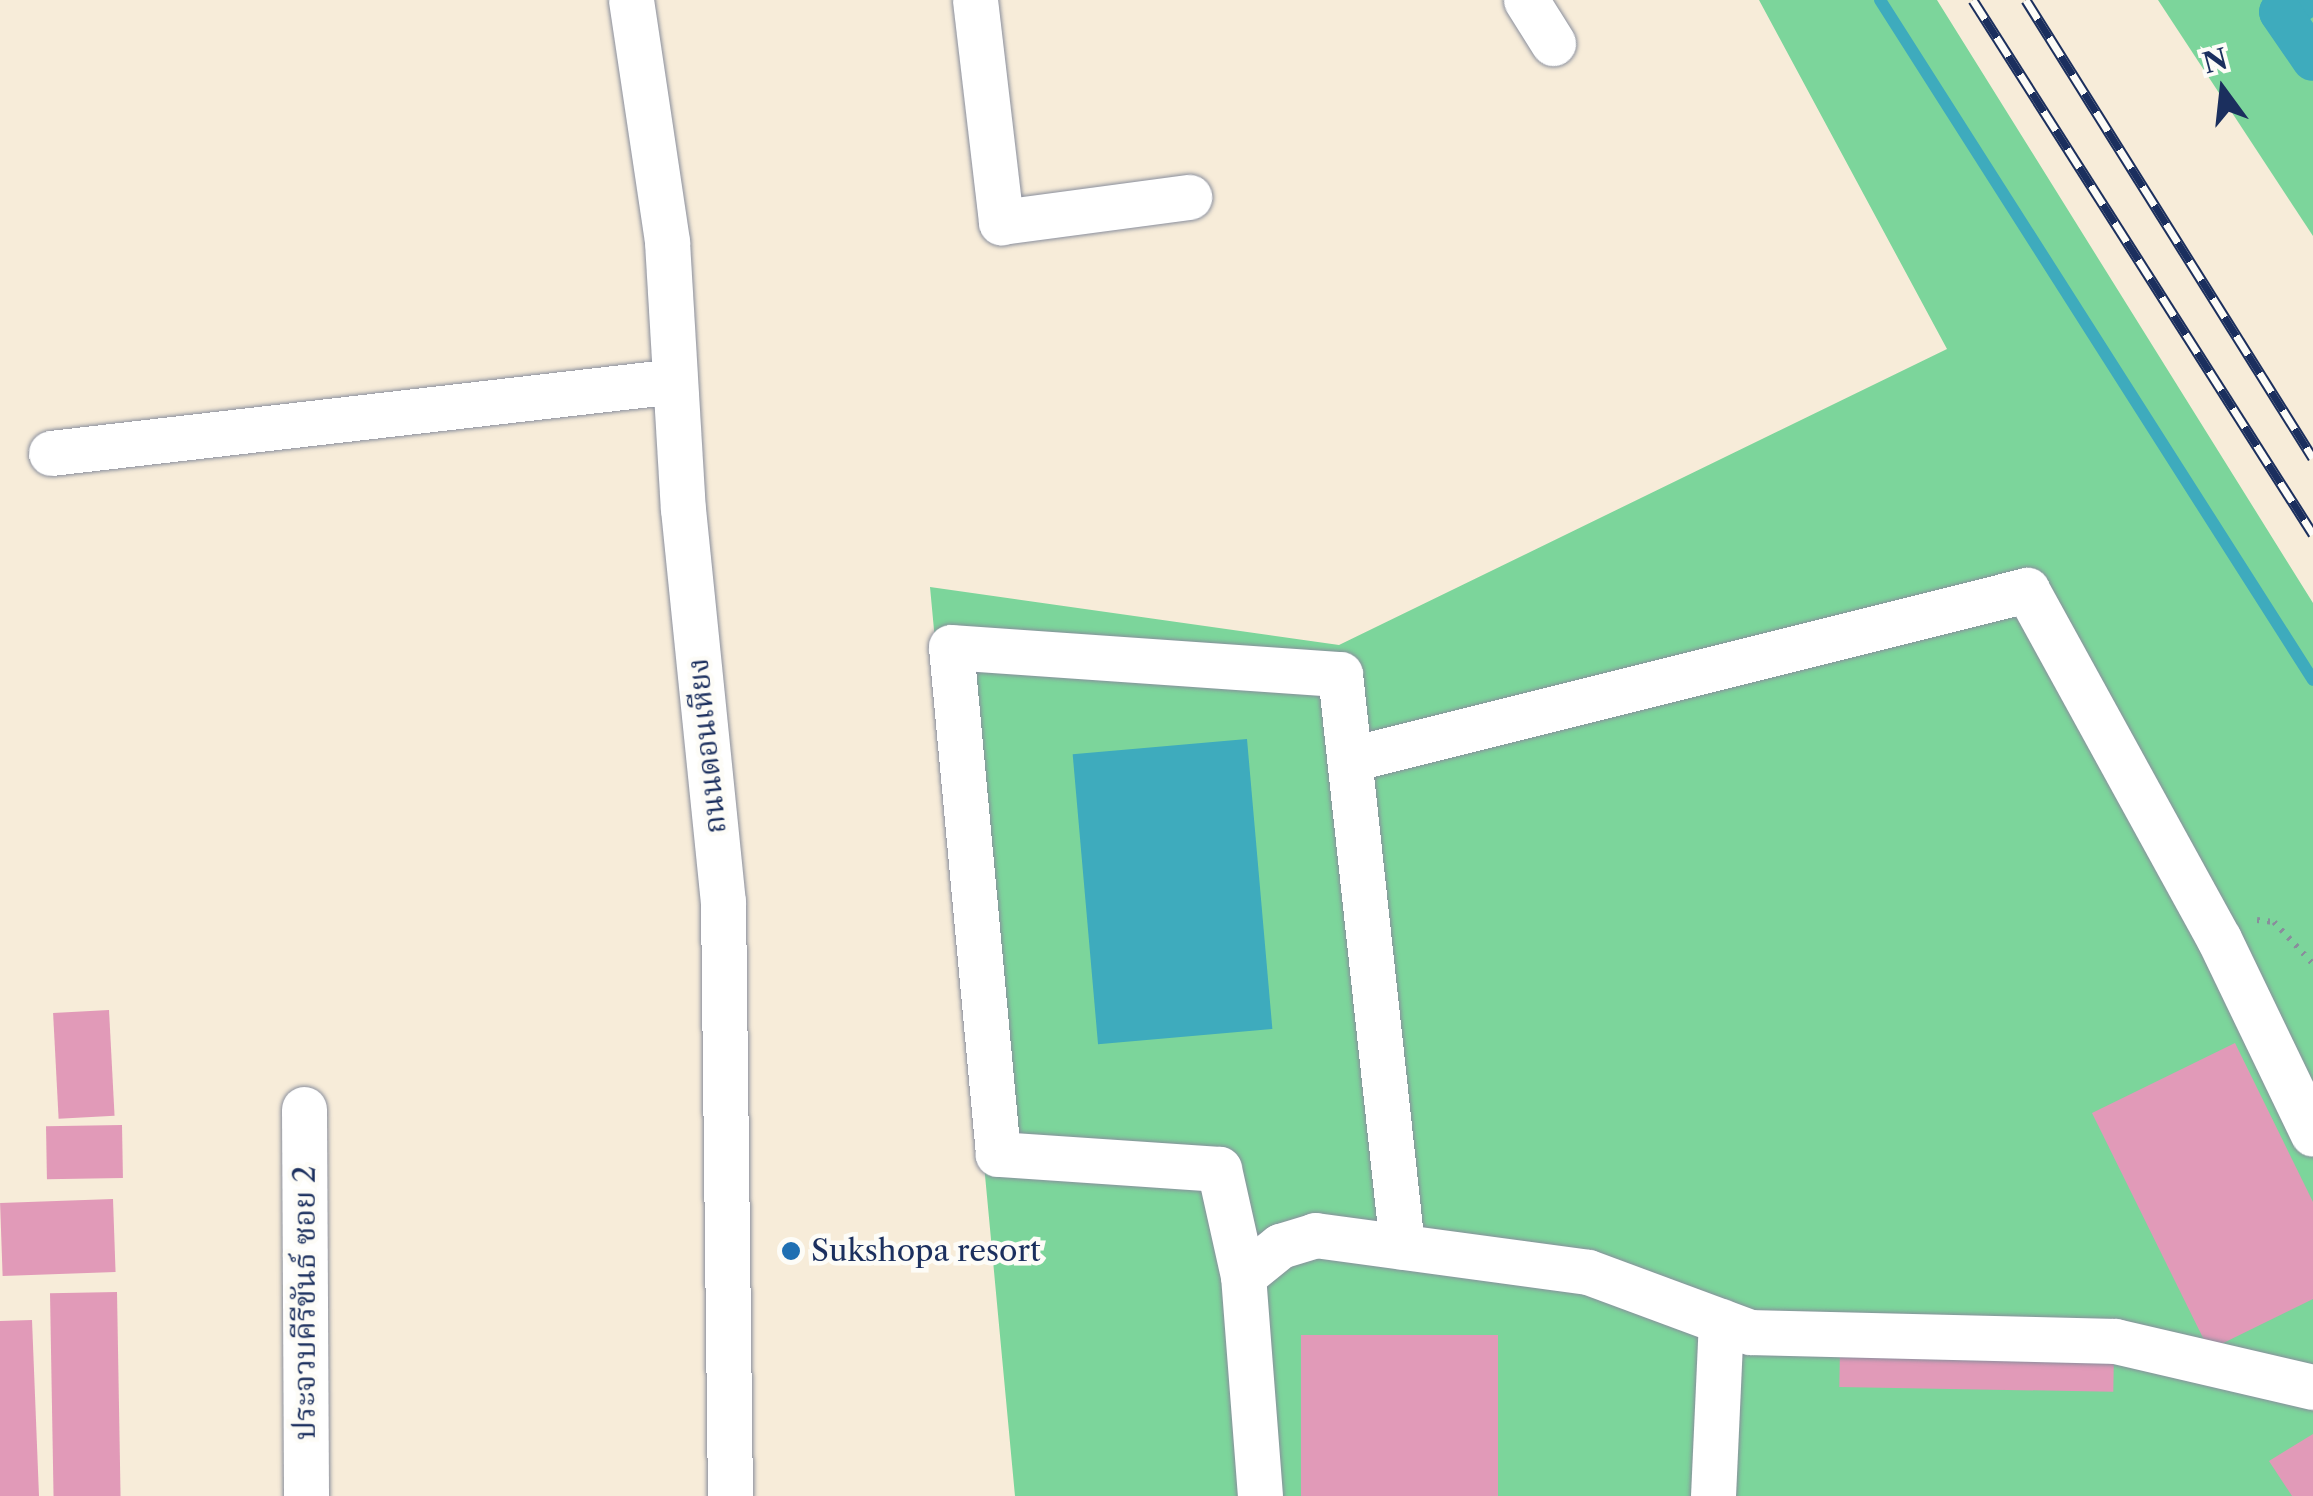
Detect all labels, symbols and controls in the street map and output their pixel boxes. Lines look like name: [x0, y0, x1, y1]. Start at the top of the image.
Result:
north arrow: [2173, 40, 2273, 140]
text: N: [2199, 41, 2231, 81]
street label: ถนนดอนเหียง: [680, 656, 734, 836]
street label: ประจวบคีรีขันธ์ ซอย 2: [287, 1166, 323, 1440]
place label: Sukshopa resort: [811, 1233, 1041, 1269]
marker: Sukshopa resort: [780, 1240, 802, 1262]

